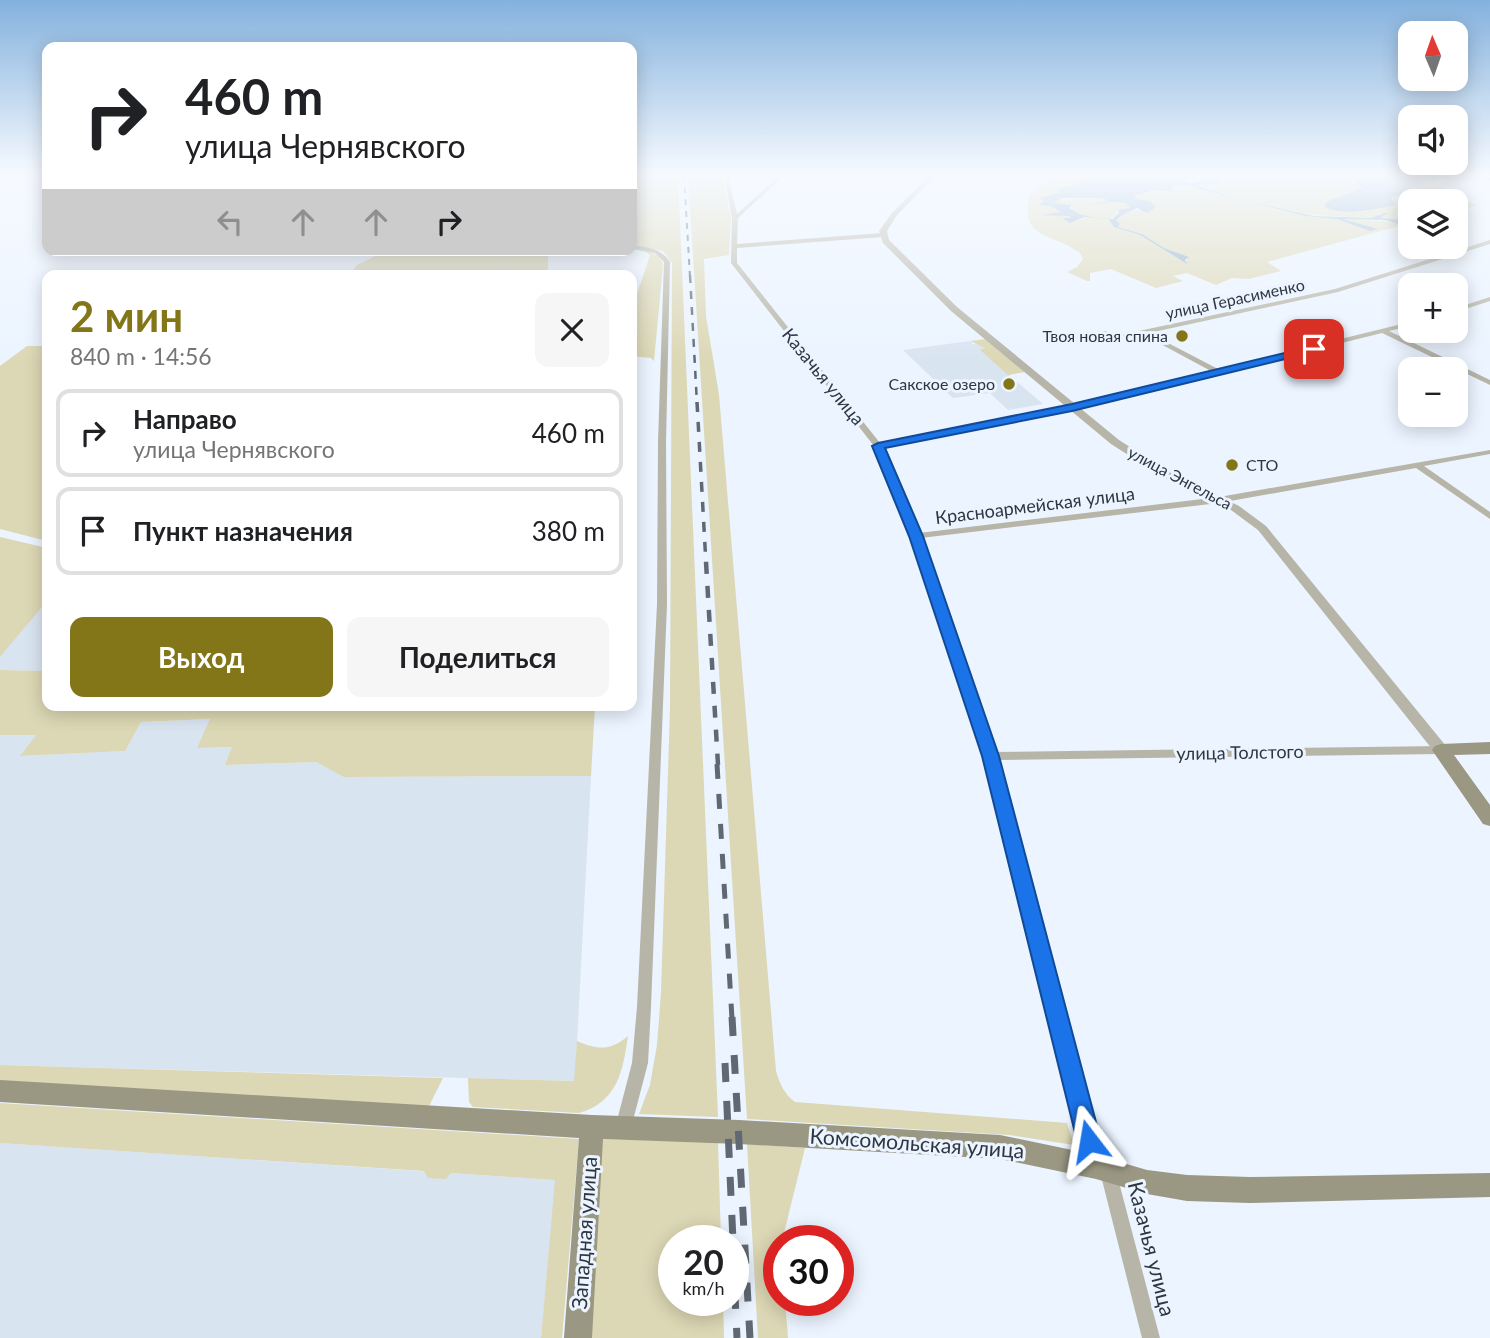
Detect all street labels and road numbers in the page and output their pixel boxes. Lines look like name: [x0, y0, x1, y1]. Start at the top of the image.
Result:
street label: улица Герасименко: [1164, 274, 1306, 323]
street label: Казачья улица: [778, 323, 870, 429]
street label: улица Энгельса: [1125, 442, 1235, 513]
street label: Красноармейская улица: [934, 482, 1136, 528]
street label: улица Толстого: [1176, 740, 1304, 764]
street label: Комсомольская улица: [809, 1123, 1025, 1162]
street label: Западная улица: [566, 1156, 601, 1310]
street label: Казачья улица: [1124, 1179, 1181, 1319]

